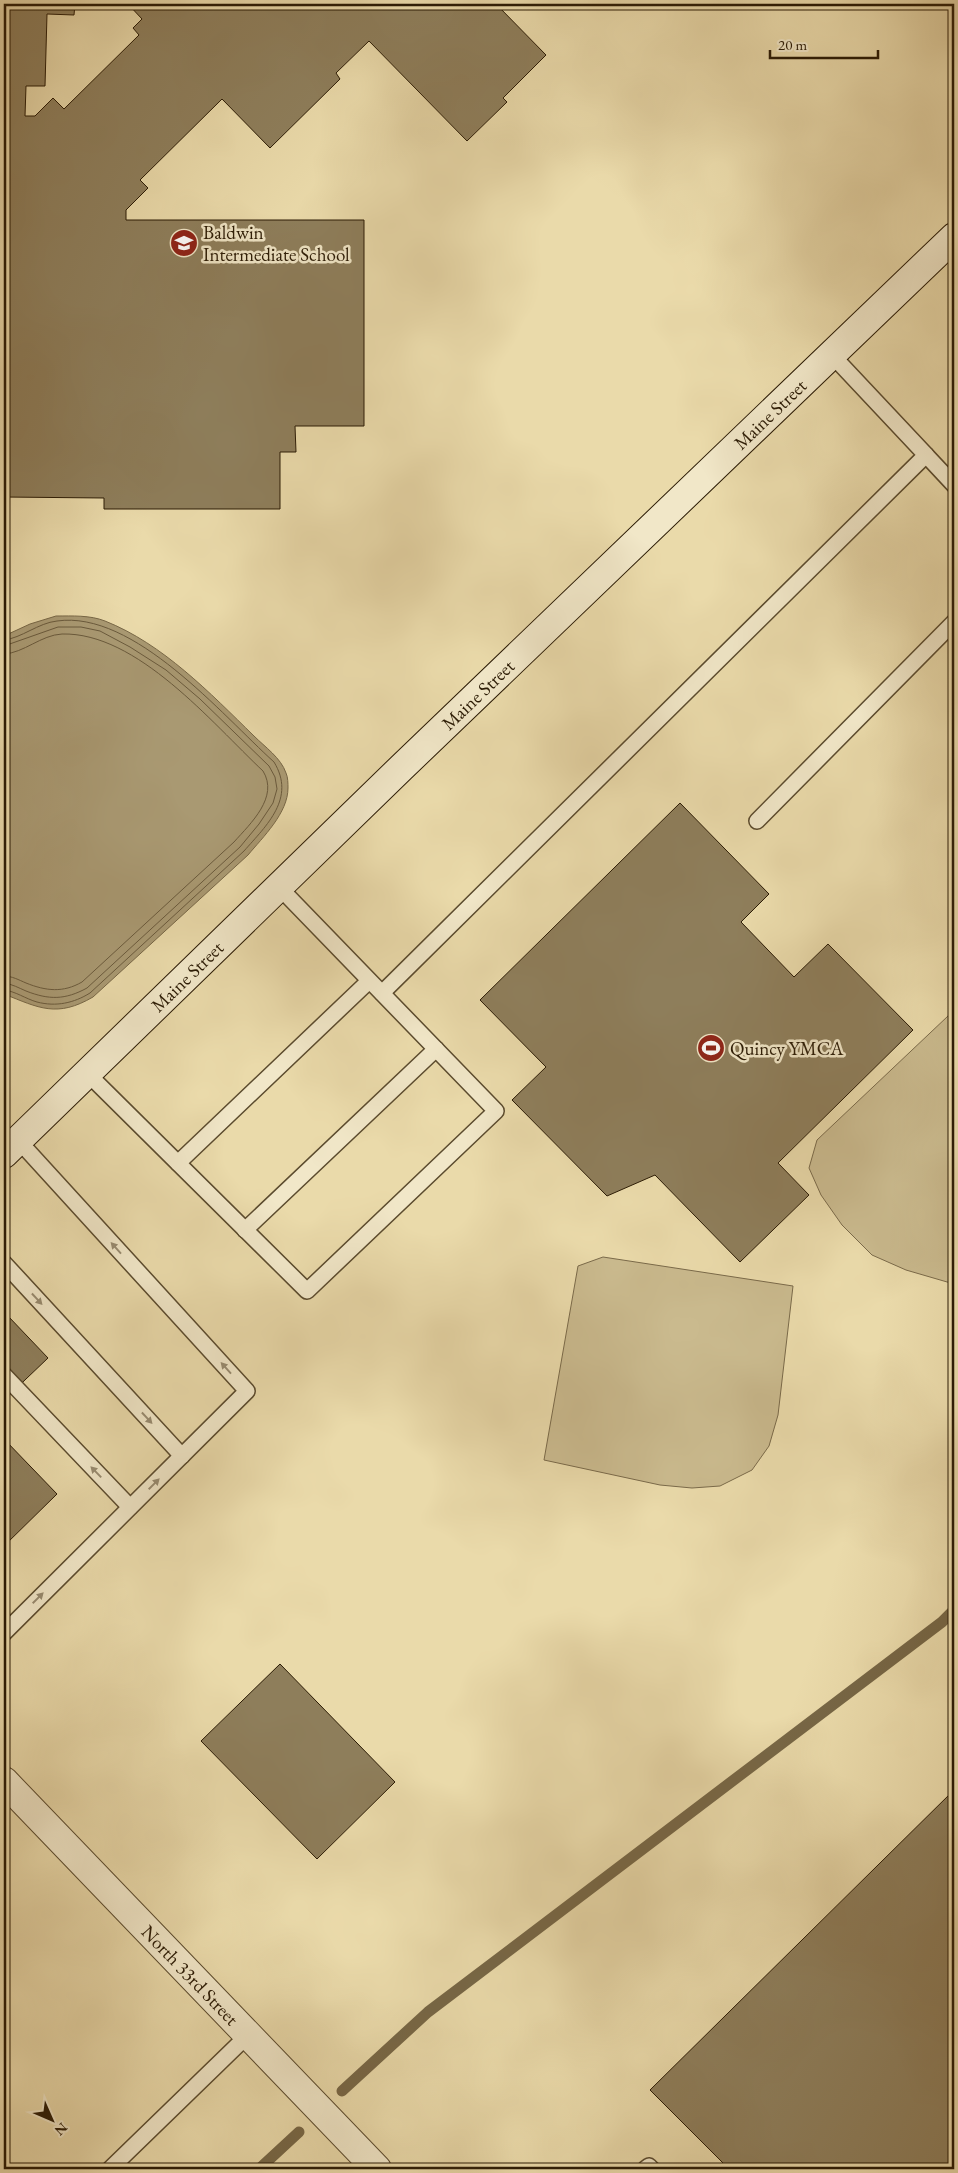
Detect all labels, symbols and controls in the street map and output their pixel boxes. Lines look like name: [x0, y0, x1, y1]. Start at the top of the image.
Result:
scale bar: [770, 28, 878, 60]
text: 20 m: [778, 35, 807, 54]
place label: Baldwin Intermediate School: [203, 220, 350, 267]
school or university icon: Baldwin Intermediate School: [169, 228, 199, 258]
street label: Maine Street: [728, 373, 812, 455]
street label: Maine Street: [436, 653, 520, 735]
street label: Maine Street: [145, 935, 229, 1017]
sports icon: Quincy YMCA: [696, 1033, 726, 1063]
place label: Quincy YMCA: [730, 1036, 844, 1061]
one-way arrow: [110, 1242, 122, 1254]
one-way arrow: [31, 1293, 43, 1305]
one-way arrow: [220, 1363, 232, 1375]
one-way arrow: [141, 1412, 153, 1424]
one-way arrow: [90, 1466, 102, 1478]
one-way arrow: [147, 1478, 159, 1490]
one-way arrow: [32, 1593, 44, 1605]
street label: North 33rd Street: [136, 1919, 245, 2031]
north arrow: [28, 2096, 78, 2146]
text: N: [50, 2119, 72, 2140]

